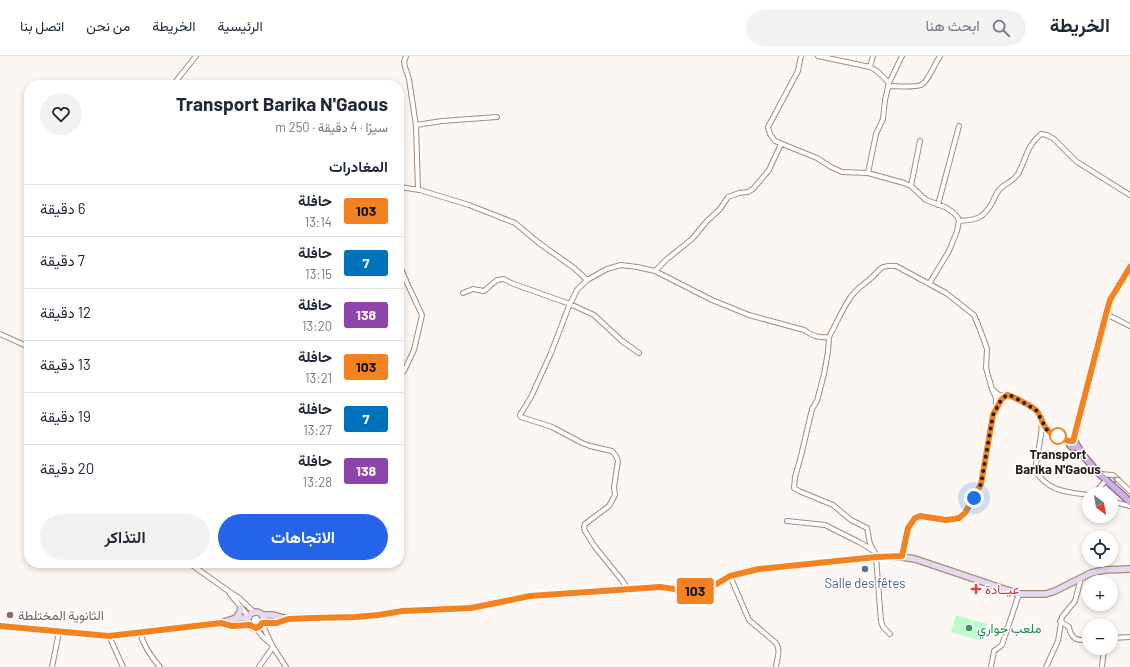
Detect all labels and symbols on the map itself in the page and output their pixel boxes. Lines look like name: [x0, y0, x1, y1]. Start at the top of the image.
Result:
marker: Transport Barika N'Gaous: [1049, 427, 1067, 445]
place label: Transport Barika N'Gaous: [1015, 446, 1101, 477]
one-way arrow: [1114, 477, 1121, 484]
north arrow: [1082, 487, 1118, 523]
your location: [964, 488, 984, 508]
marker: Salle des fêtes: [860, 564, 870, 574]
place label: Salle des fêtes: [825, 575, 905, 591]
line badge: 103: [672, 578, 718, 604]
place label: عيــادة: [985, 581, 1020, 597]
marker: عيــادة: [970, 583, 982, 595]
place label: الثانوية المختلطة: [18, 607, 104, 624]
marker: الثانوية المختلطة: [5, 610, 15, 620]
place label: ملعب جواري: [977, 620, 1041, 639]
marker: ملعب جواري: [964, 623, 974, 633]

